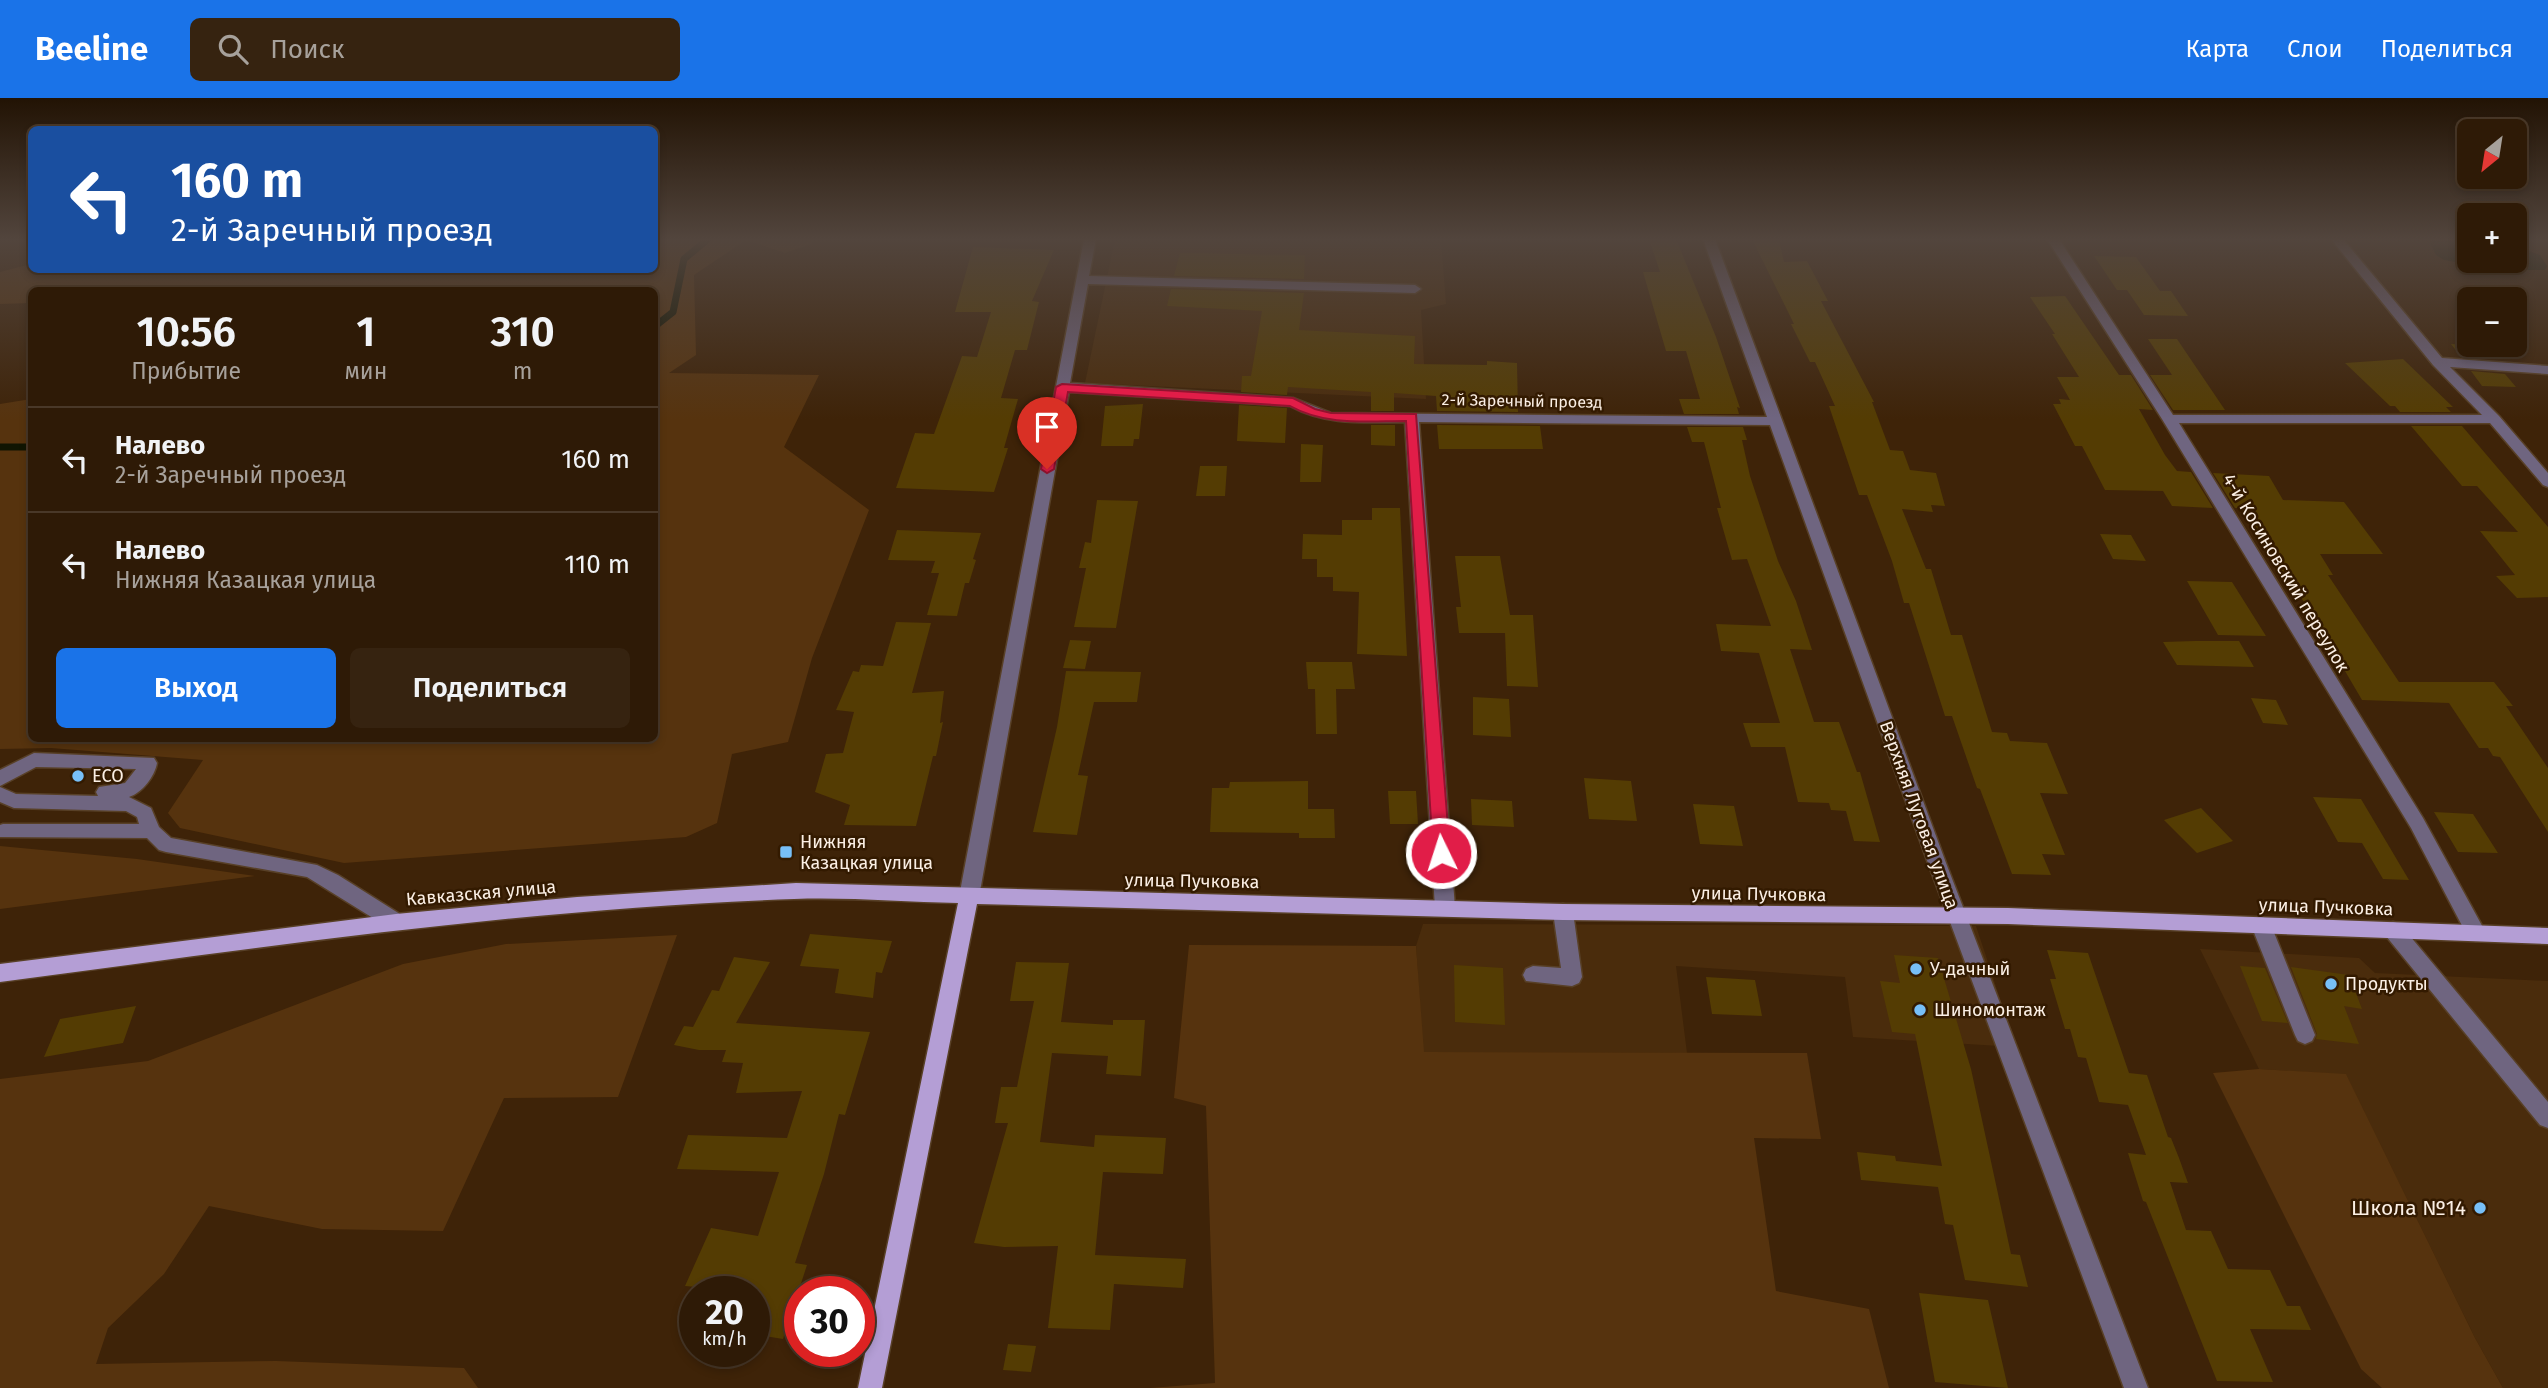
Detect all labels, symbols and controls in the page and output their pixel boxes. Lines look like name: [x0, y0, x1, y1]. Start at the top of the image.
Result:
search box: [190, 18, 680, 81]
text: Beeline: [35, 29, 148, 69]
icon: search: [214, 30, 252, 68]
text: Поиск: [270, 34, 344, 65]
text: Карта: [2185, 35, 2249, 63]
text: Слои: [2287, 35, 2343, 63]
text: Поделиться: [2381, 35, 2513, 63]
north arrow: [2457, 119, 2527, 189]
map controls: [2457, 119, 2527, 357]
text: 160 m: [171, 151, 303, 210]
icon: left: [56, 154, 147, 245]
button: +: [2457, 203, 2527, 273]
text: 2-й Заречный проезд: [171, 211, 493, 249]
button: −: [2457, 287, 2527, 357]
text: 10:56: [137, 307, 236, 357]
text: 1: [356, 307, 375, 357]
text: 310: [491, 307, 555, 357]
text: Прибытие: [131, 357, 241, 385]
text: мин: [344, 357, 387, 385]
text: m: [513, 357, 533, 385]
street label: 2-й Заречный проезд: [1441, 390, 1603, 412]
pin: [1017, 397, 1077, 469]
icon: arrive: [1028, 408, 1066, 446]
text: Налево: [115, 430, 205, 461]
icon: left: [56, 441, 94, 479]
text: 160 m: [561, 444, 630, 475]
text: 2-й Заречный проезд: [115, 461, 346, 489]
street label: 4-й Косиновский переулок: [2218, 470, 2354, 677]
text: Налево: [115, 535, 205, 566]
icon: left: [56, 546, 94, 584]
text: 110 m: [564, 549, 630, 580]
text: Нижняя Казацкая улица: [115, 566, 376, 594]
button: Выход: [56, 648, 336, 728]
button: Поделиться: [350, 648, 630, 728]
street label: Верхняя Луговая улица: [1875, 718, 1963, 912]
place label: ECO: [92, 765, 124, 787]
marker: ECO: [70, 768, 86, 784]
position arrow: [1404, 816, 1478, 890]
place label: Нижняя Казацкая улица: [800, 831, 933, 874]
marker: Нижняя Казацкая улица: [778, 844, 794, 860]
street label: улица Пучковка: [1125, 869, 1259, 893]
street label: Кавказская улица: [405, 875, 557, 911]
street label: улица Пучковка: [1692, 882, 1826, 906]
street label: улица Пучковка: [2258, 894, 2394, 920]
place label: У-дачный: [1930, 958, 2010, 980]
marker: У-дачный: [1908, 961, 1924, 977]
place label: Продукты: [2345, 973, 2428, 995]
marker: Продукты: [2323, 976, 2339, 992]
place label: Шиномонтаж: [1934, 999, 2046, 1021]
marker: Шиномонтаж: [1912, 1002, 1928, 1018]
place label: Школа №14: [2351, 1195, 2466, 1221]
marker: Школа №14: [2472, 1200, 2488, 1216]
speed limit sign: 30: [784, 1276, 875, 1367]
text: 20: [705, 1291, 744, 1333]
text: km/h: [702, 1328, 747, 1350]

